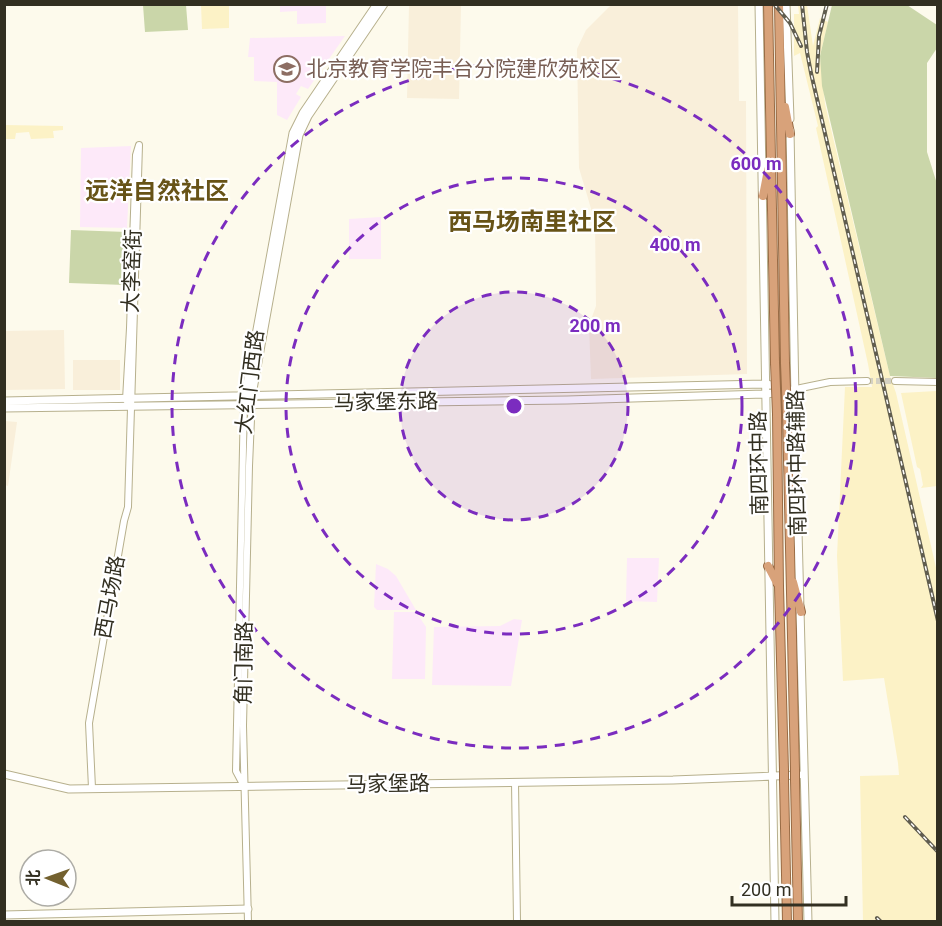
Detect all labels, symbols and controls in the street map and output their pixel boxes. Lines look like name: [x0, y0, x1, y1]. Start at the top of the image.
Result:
school or university icon: 北京教育学院丰台分院建欣苑校区: [272, 54, 302, 84]
place label: 北京教育学院丰台分院建欣苑校区: [306, 57, 621, 81]
text: 600 m: [730, 153, 782, 174]
district label: 远洋自然社区: [85, 177, 229, 205]
district label: 西马场南里社区: [448, 208, 616, 236]
street label: 大李窑街: [119, 229, 145, 313]
text: 400 m: [649, 234, 701, 255]
text: 200 m: [569, 315, 621, 336]
street label: 大红门西路: [232, 328, 268, 436]
street label: 马家堡东路: [333, 389, 439, 415]
street label: 南四环中路辅路: [784, 389, 810, 537]
centre of rings: [504, 396, 524, 416]
street label: 南四环中路: [746, 410, 772, 516]
street label: 西马场路: [91, 554, 129, 640]
street label: 角门南路: [231, 621, 257, 705]
street label: 马家堡路: [346, 771, 430, 797]
north arrow: [18, 848, 78, 908]
scale bar: [732, 869, 846, 907]
text: 北: [24, 870, 43, 886]
text: 200 m: [741, 879, 792, 900]

